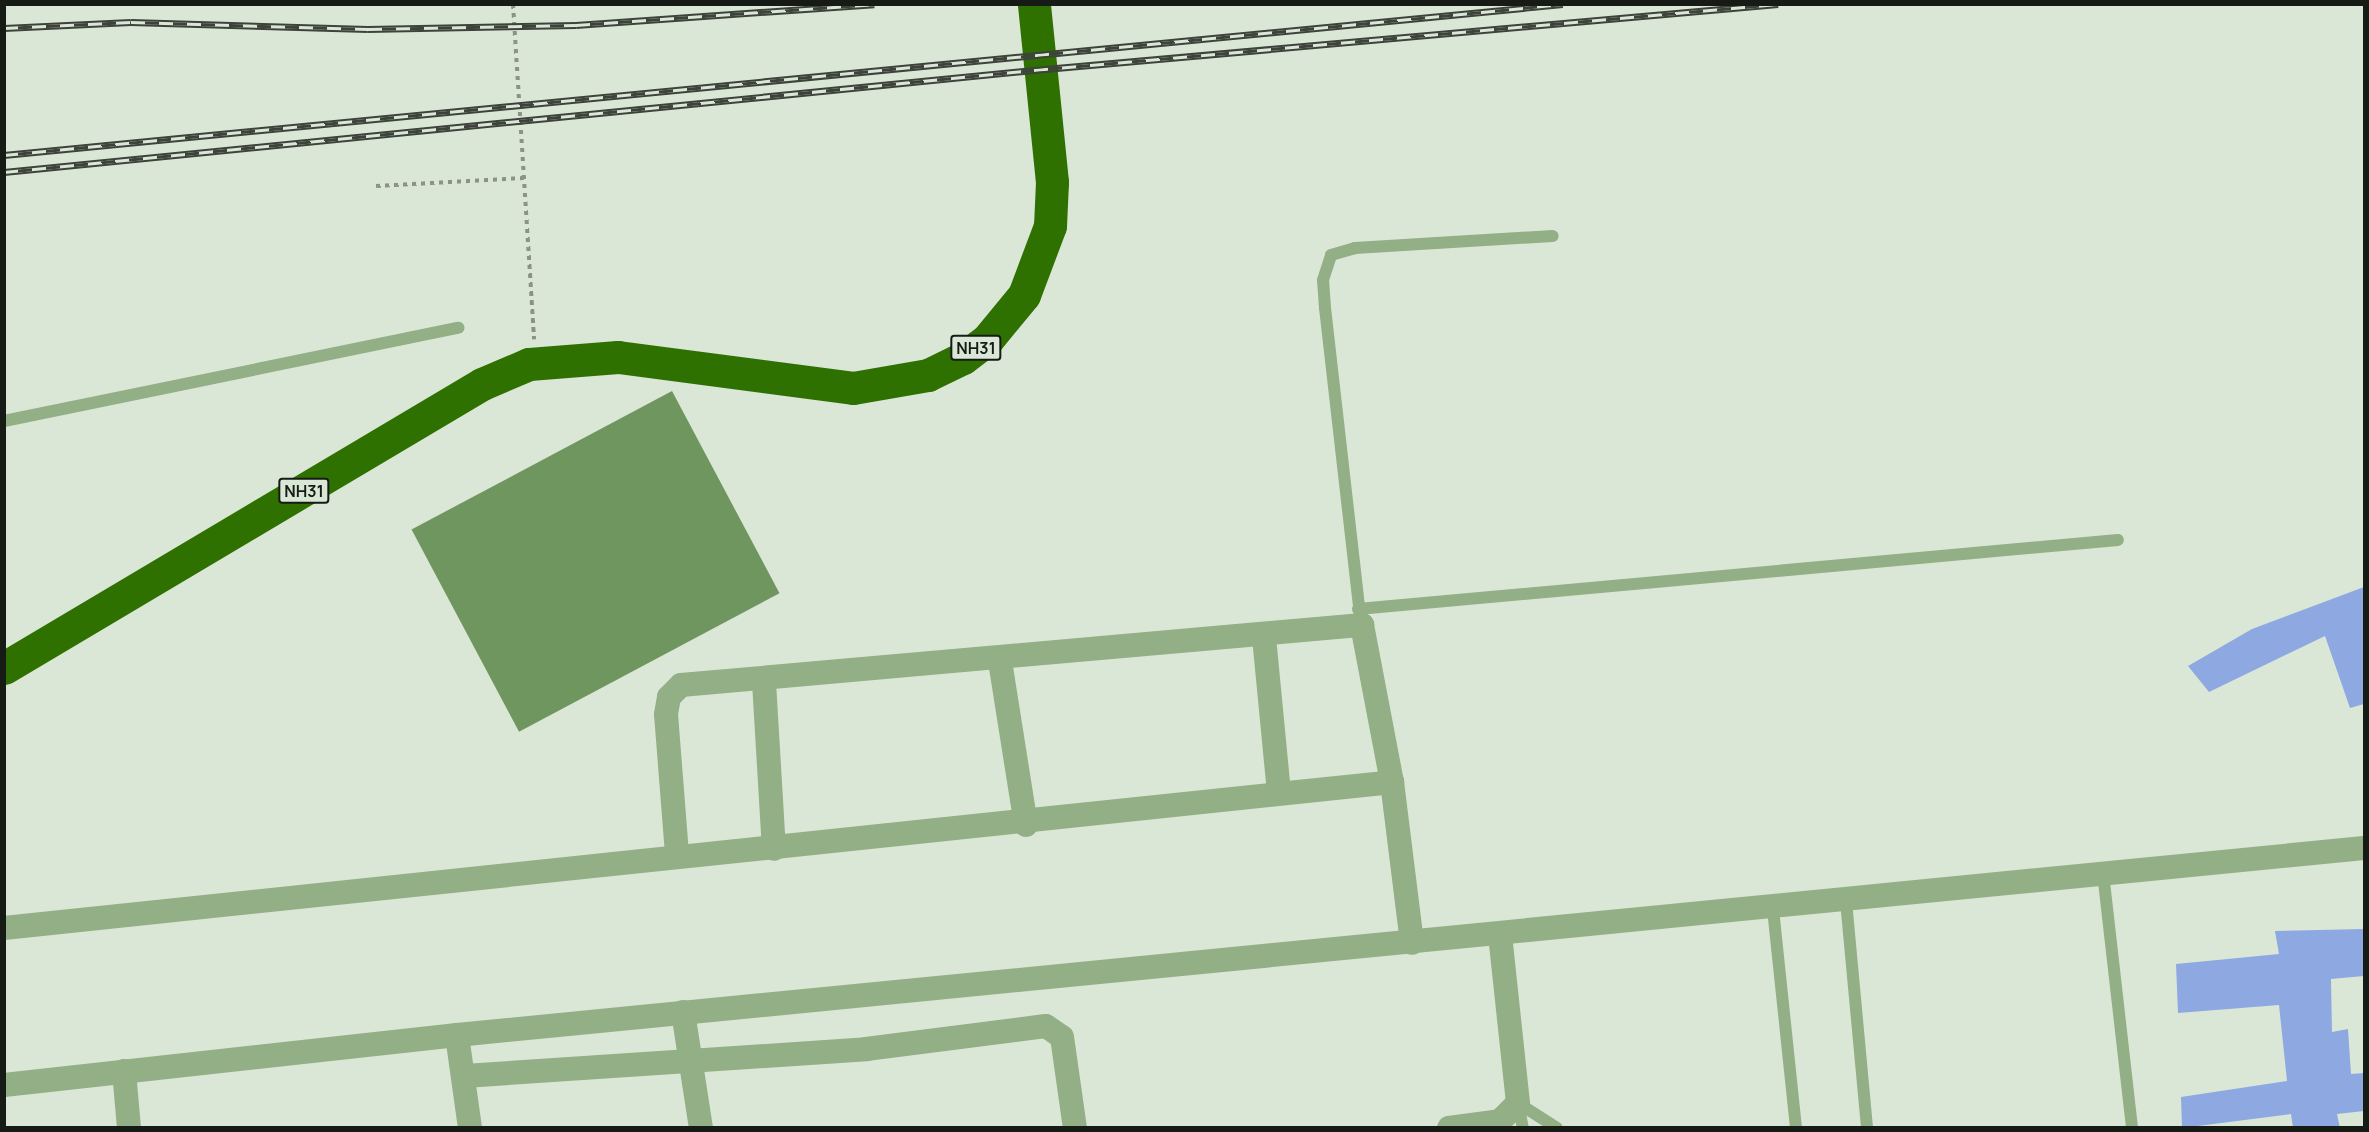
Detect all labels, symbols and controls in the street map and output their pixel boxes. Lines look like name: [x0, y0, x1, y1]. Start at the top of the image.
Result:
road number: NH31: [949, 335, 1003, 361]
road number: NH31: [277, 478, 331, 504]

